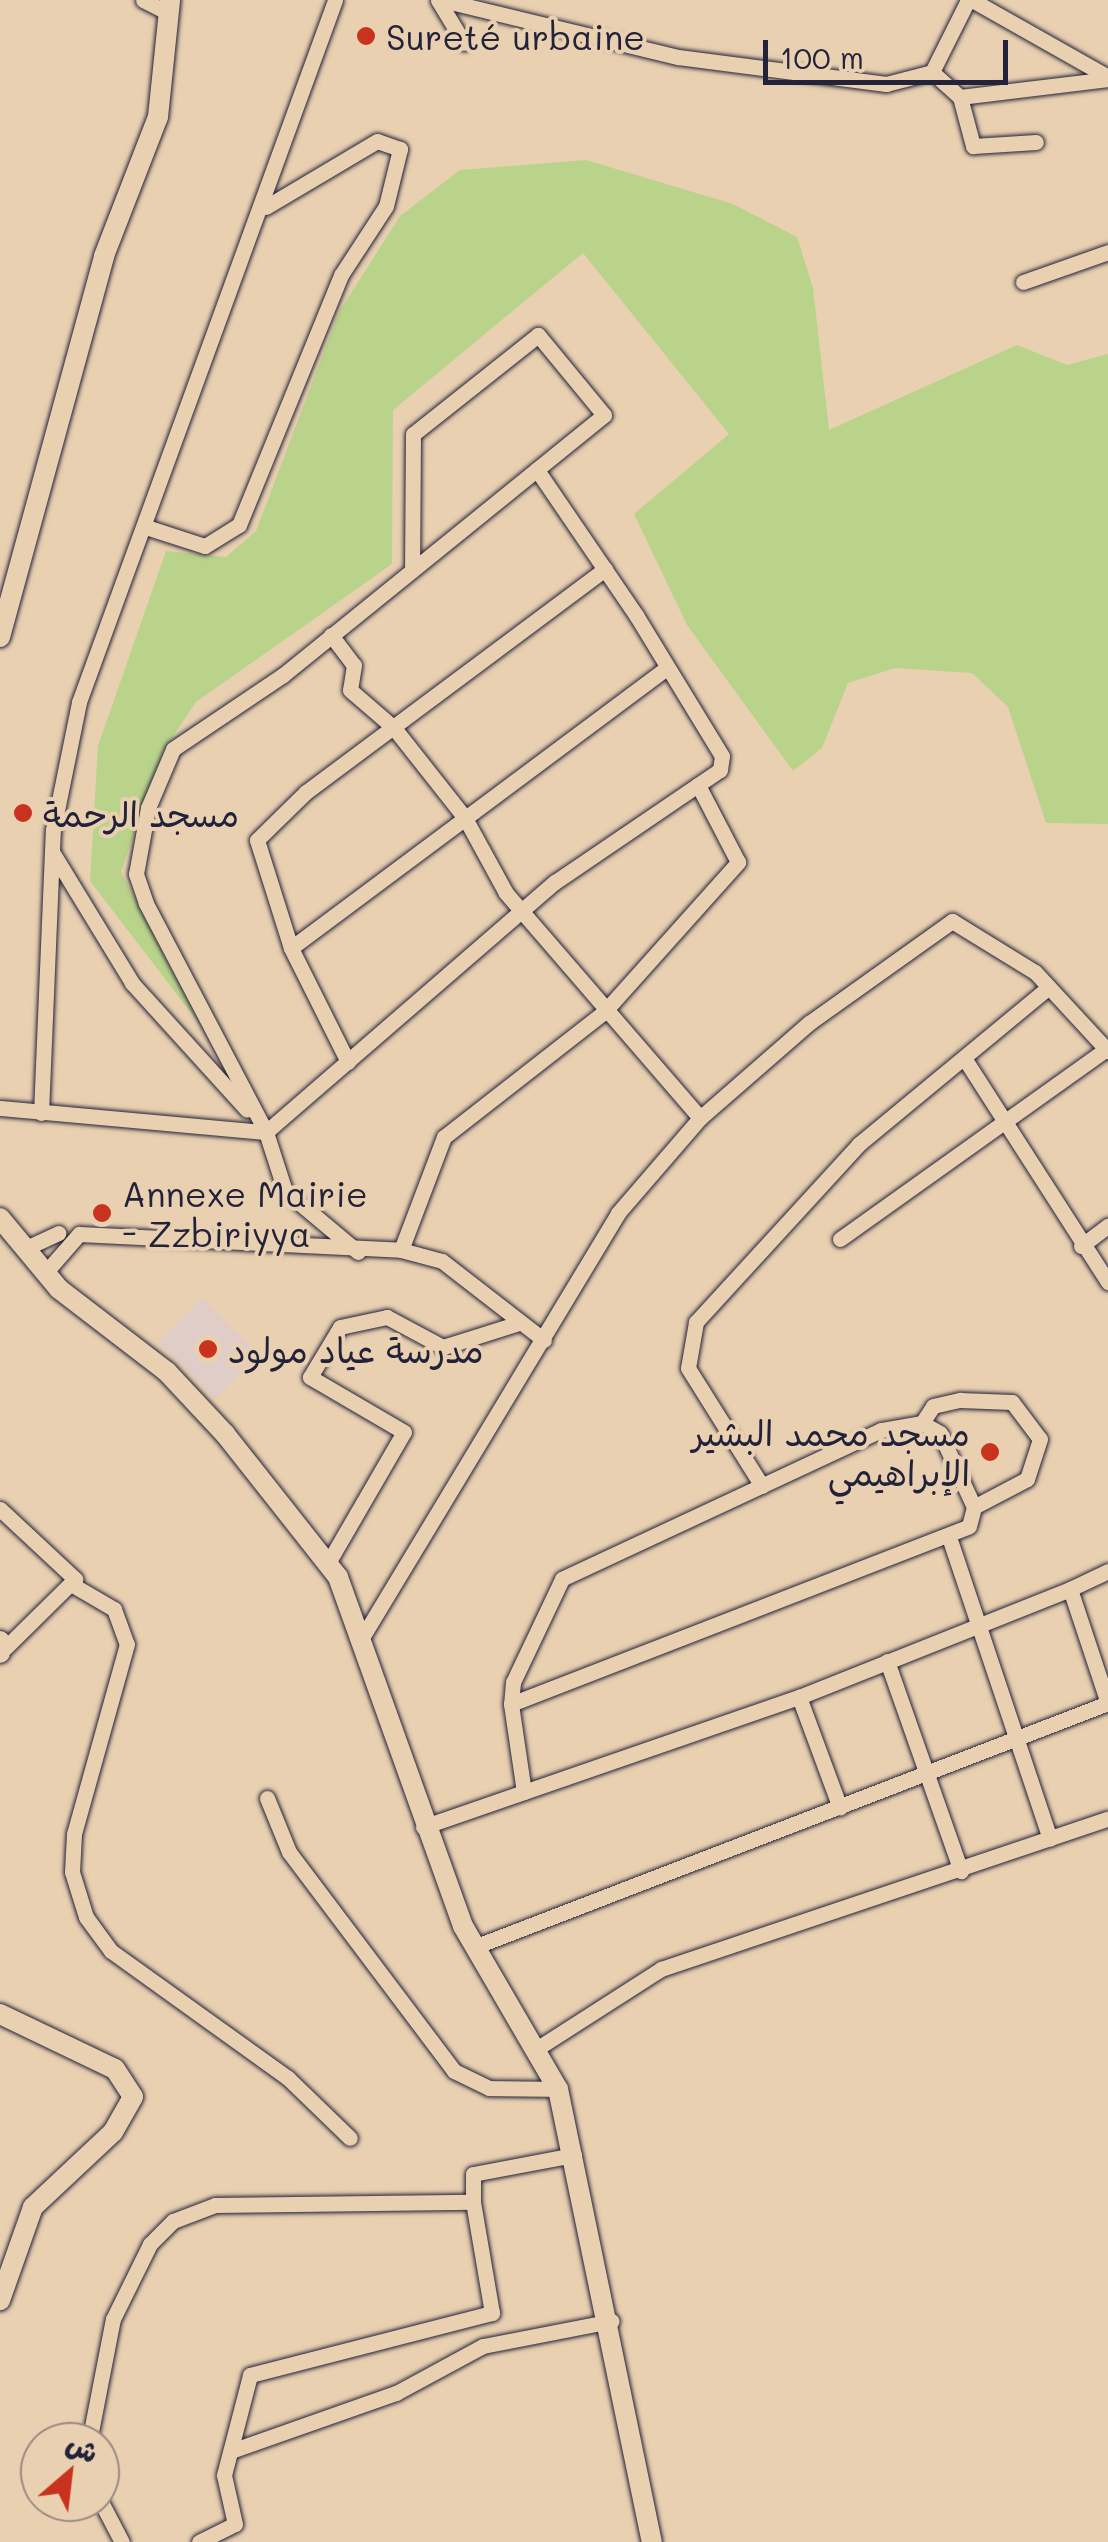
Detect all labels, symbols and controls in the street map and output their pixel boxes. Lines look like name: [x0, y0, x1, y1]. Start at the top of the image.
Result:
place label: Sureté urbaine: [386, 15, 645, 57]
scale bar: [768, 20, 1013, 82]
marker: Sureté urbaine: [355, 25, 377, 47]
text: 100 m: [780, 37, 864, 77]
place label: مسجد الرحمة: [43, 792, 239, 834]
marker: مسجد الرحمة: [12, 802, 34, 824]
place label: Annexe Mairie - Zzbiriyya: [122, 1172, 368, 1254]
marker: Annexe Mairie - Zzbiriyya: [91, 1202, 113, 1224]
place label: مدرسة عياد مولود: [228, 1328, 484, 1370]
marker: مدرسة عياد مولود: [197, 1338, 219, 1360]
place label: مسجد محمد البشير الإبراهيمي: [692, 1411, 970, 1493]
marker: مسجد محمد البشير الإبراهيمي: [979, 1441, 1001, 1463]
north arrow: [20, 2422, 120, 2522]
text: ش: [61, 2424, 105, 2470]

